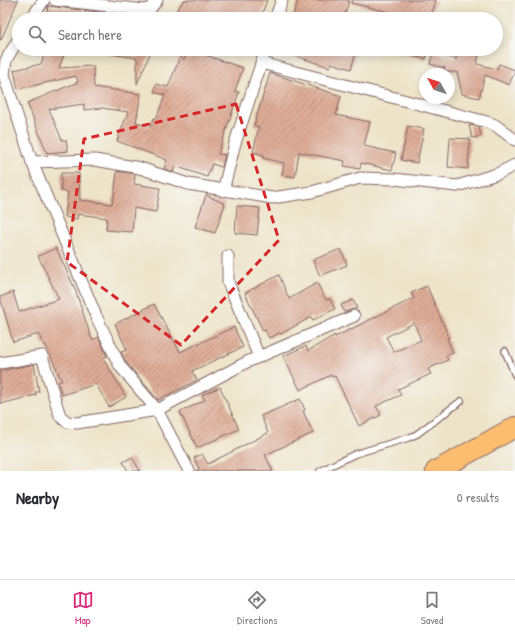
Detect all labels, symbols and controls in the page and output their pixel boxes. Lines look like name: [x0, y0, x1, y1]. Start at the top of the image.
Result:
search box: [12, 12, 503, 56]
icon: search: [26, 23, 48, 45]
text: Search here: [58, 24, 122, 45]
north arrow: [419, 68, 455, 104]
text: Nearby: [16, 486, 59, 509]
text: 0 results: [457, 488, 499, 506]
tab: Map: [72, 589, 94, 627]
tab: Directions: [237, 589, 278, 627]
tab: Saved: [421, 589, 443, 627]

